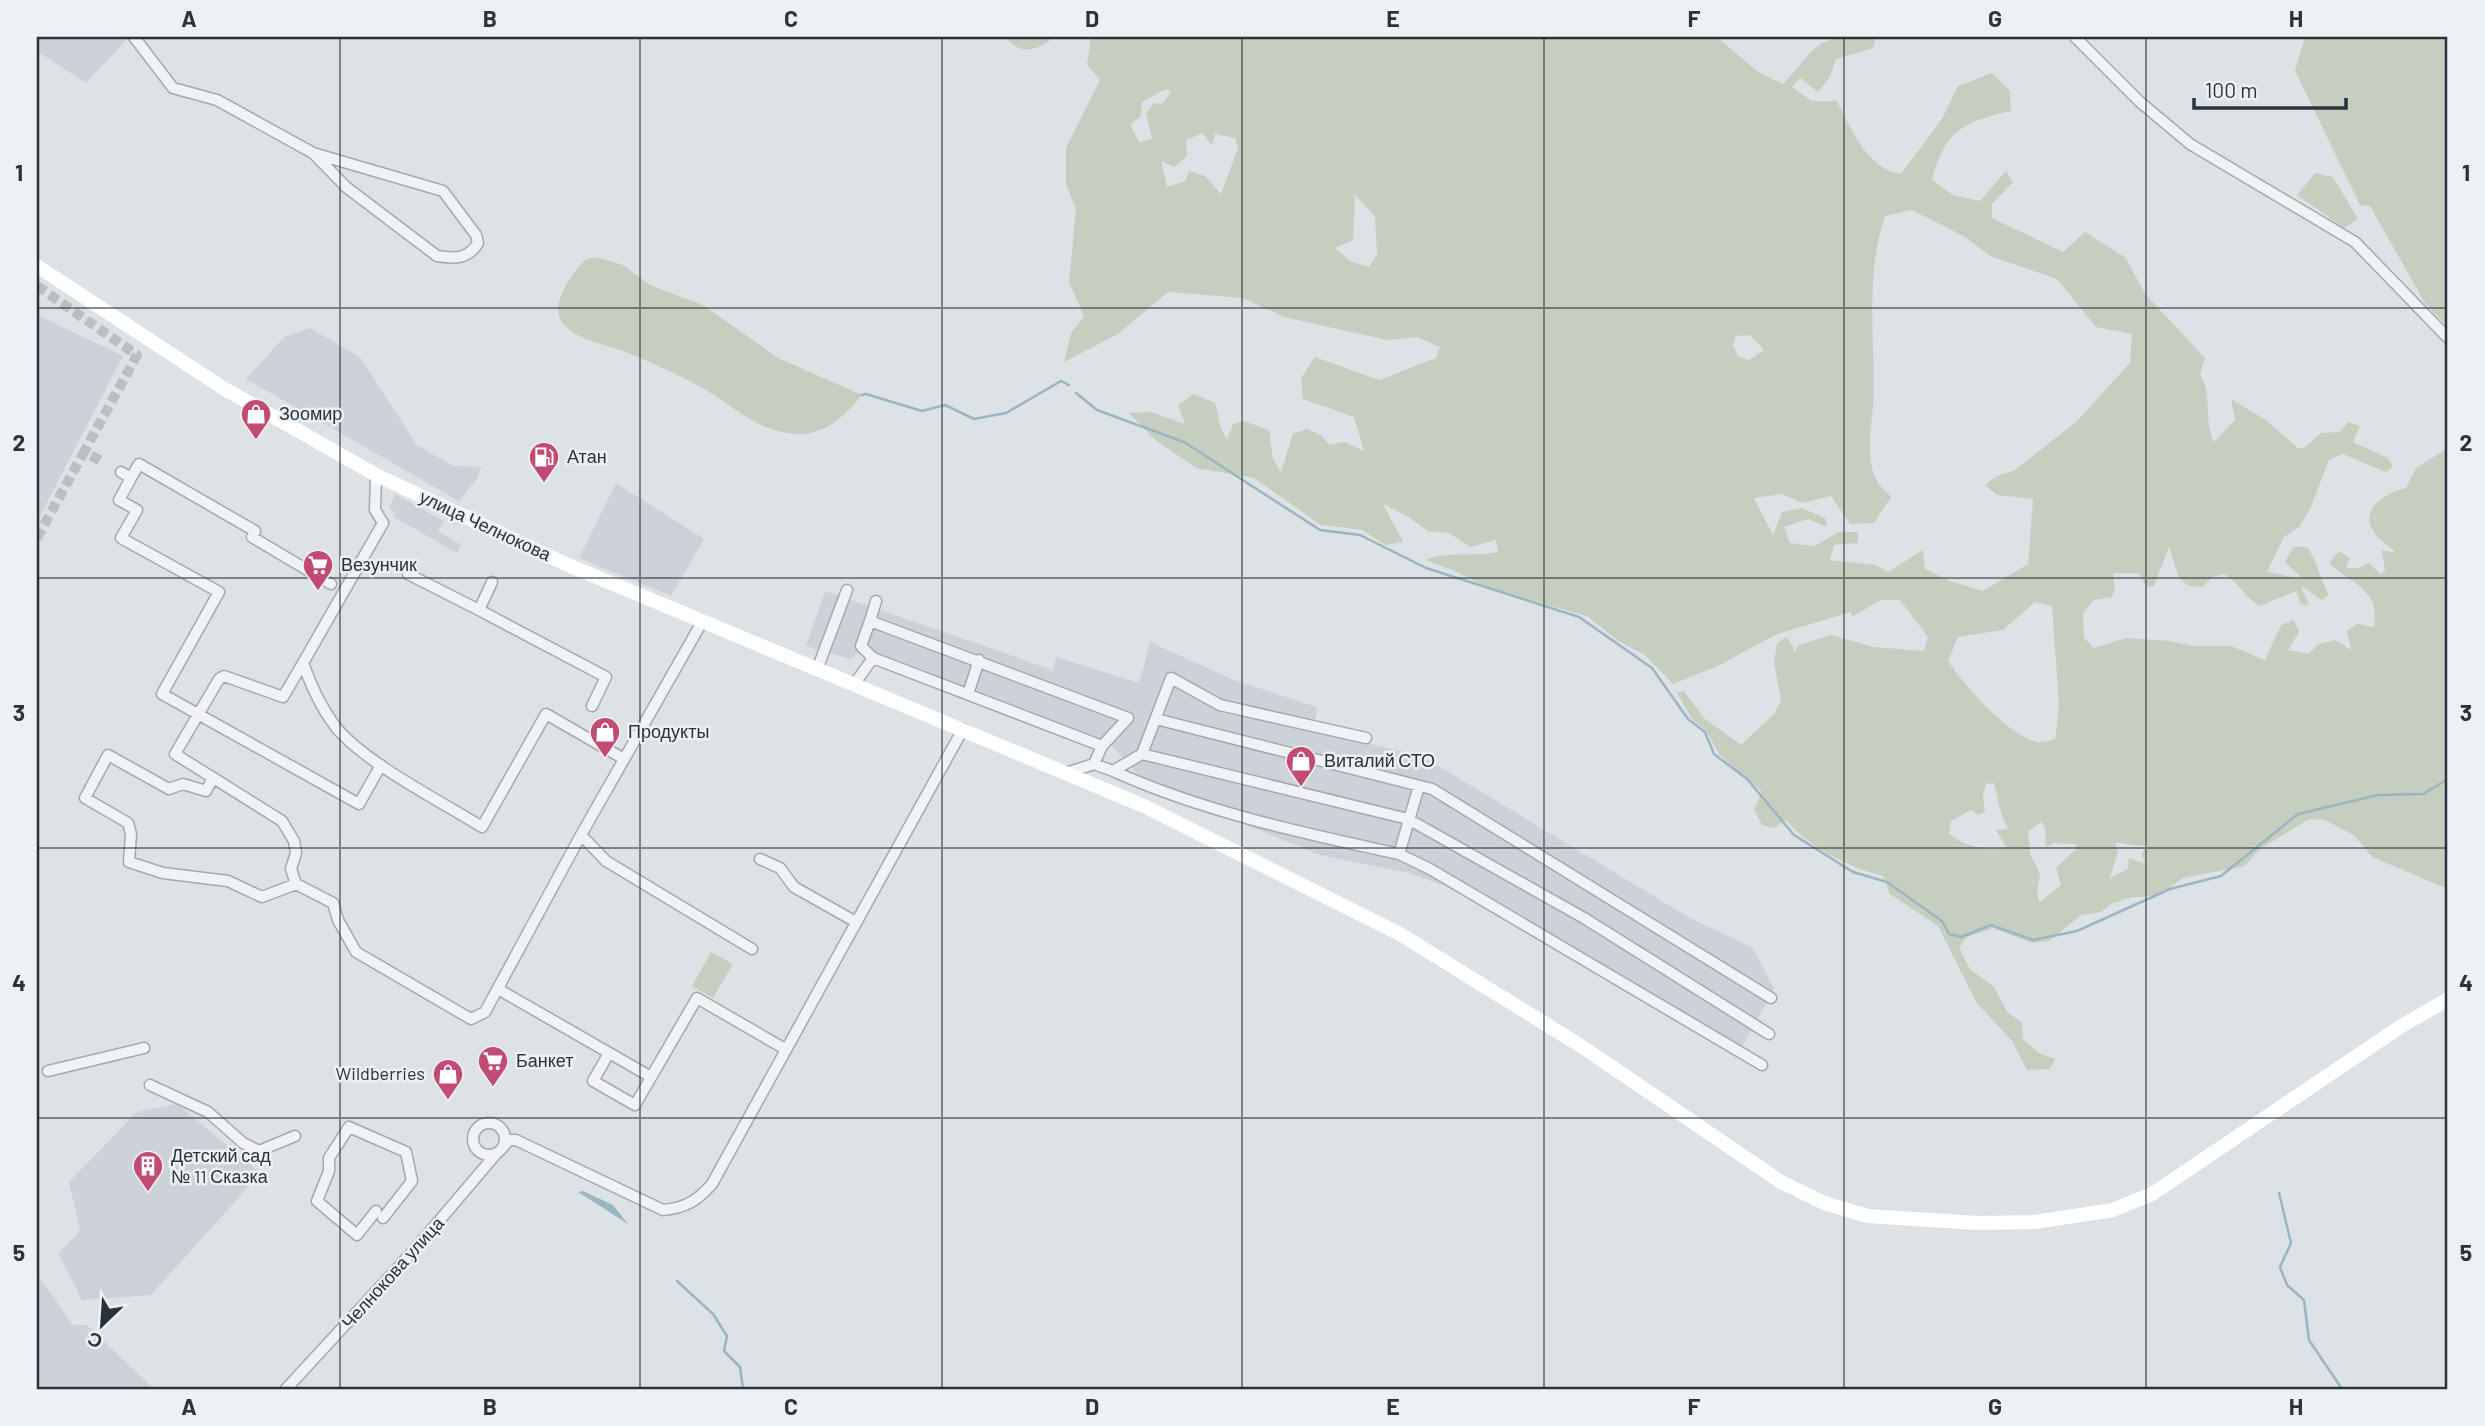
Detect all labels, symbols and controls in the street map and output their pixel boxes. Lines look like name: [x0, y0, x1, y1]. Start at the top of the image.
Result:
text: A: [181, 4, 197, 32]
text: B: [483, 4, 497, 32]
text: C: [784, 4, 798, 32]
text: D: [1085, 4, 1099, 32]
text: E: [1386, 4, 1400, 32]
text: F: [1688, 4, 1701, 32]
text: G: [1988, 4, 2002, 32]
text: H: [2289, 4, 2303, 32]
scale bar: [2194, 66, 2347, 110]
text: 100 m: [2205, 77, 2258, 102]
text: 1: [15, 158, 23, 186]
text: 1: [2462, 158, 2470, 186]
shop icon: Зоомир: [239, 397, 273, 441]
place label: Зоомир: [279, 402, 342, 424]
text: 2: [13, 428, 25, 456]
text: 2: [2460, 428, 2472, 456]
fuel station icon: Атан: [527, 440, 561, 484]
place label: Атан: [567, 445, 607, 467]
street label: улица Челнокова: [416, 485, 555, 566]
supermarket icon: Везунчик: [301, 548, 335, 592]
place label: Везунчик: [341, 553, 417, 575]
text: 3: [13, 698, 25, 726]
text: 3: [2460, 698, 2472, 726]
shop icon: Продукты: [588, 715, 622, 759]
place label: Продукты: [628, 720, 709, 742]
shop icon: Виталий СТО: [1284, 744, 1318, 788]
place label: Виталий СТО: [1324, 749, 1435, 771]
text: 4: [12, 968, 26, 996]
text: 4: [2459, 968, 2473, 996]
supermarket icon: Банкет: [476, 1044, 510, 1088]
place label: Банкет: [516, 1049, 574, 1071]
shop icon: Wildberries: [431, 1057, 465, 1101]
place label: Wildberries: [336, 1062, 425, 1084]
place label: Детский сад № 11 Сказка: [171, 1144, 271, 1187]
building icon: Детский сад № 11 Сказка: [131, 1149, 165, 1193]
street label: Челнокова улица: [336, 1211, 449, 1333]
text: 5: [13, 1238, 25, 1266]
text: 5: [2460, 1238, 2472, 1266]
north arrow: [66, 1290, 136, 1360]
text: С: [83, 1327, 106, 1354]
text: A: [181, 1392, 197, 1420]
text: B: [483, 1392, 497, 1420]
text: C: [784, 1392, 798, 1420]
text: D: [1085, 1392, 1099, 1420]
text: E: [1386, 1392, 1400, 1420]
text: F: [1688, 1392, 1701, 1420]
text: G: [1988, 1392, 2002, 1420]
text: H: [2289, 1392, 2303, 1420]

